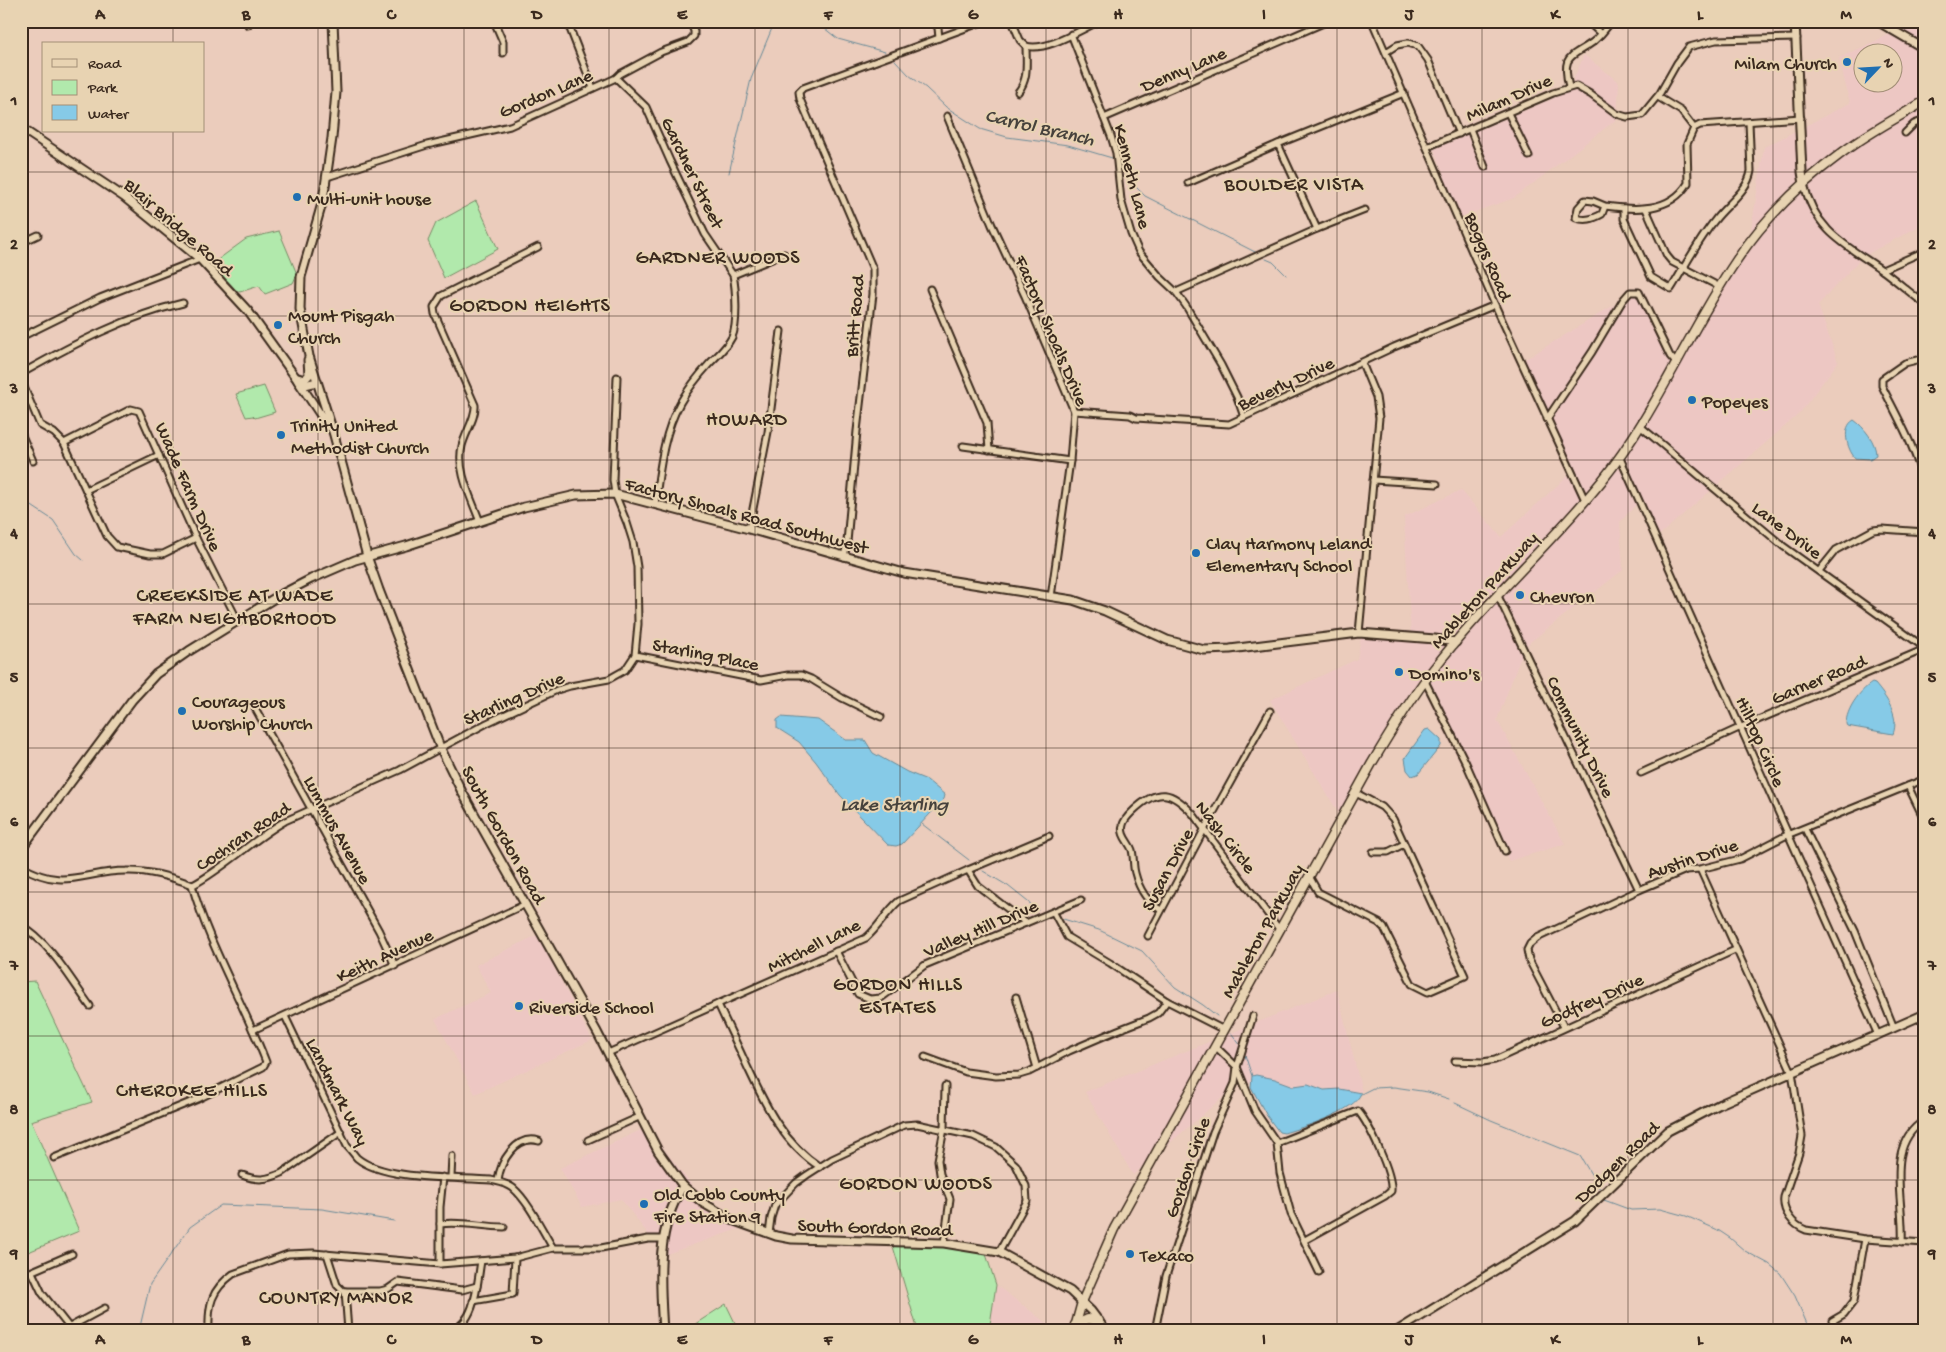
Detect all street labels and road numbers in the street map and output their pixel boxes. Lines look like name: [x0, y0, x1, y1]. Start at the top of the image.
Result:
street label: Denny Lane: [1136, 43, 1231, 100]
street label: Gordon Lane: [496, 65, 597, 125]
street label: Milam Drive: [1463, 70, 1556, 128]
street label: Gardner Street: [654, 114, 729, 235]
street label: Kenneth Lane: [1107, 122, 1155, 232]
street label: Blair Bridge Road: [117, 174, 239, 284]
street label: Boggs Road: [1457, 209, 1516, 307]
street label: Factory Shoals Drive: [1007, 252, 1092, 410]
street label: Britt Road: [841, 273, 872, 359]
street label: Beverly Drive: [1234, 353, 1339, 418]
street label: Wade Farm Drive: [148, 419, 226, 556]
street label: Factory Shoals Road Southwest: [621, 474, 872, 562]
street label: Lane Drive: [1746, 498, 1826, 566]
street label: Mableton Parkway: [1427, 528, 1545, 655]
street label: Starling Place: [650, 635, 761, 678]
street label: Garner Road: [1768, 650, 1872, 712]
street label: Starling Drive: [460, 668, 569, 733]
street label: Community Drive: [1540, 673, 1618, 802]
street label: Hilltop Circle: [1729, 694, 1789, 791]
street label: South Gordon Road: [454, 762, 550, 911]
street label: Lummus Avenue: [297, 772, 375, 889]
street label: Cochran Road: [192, 797, 297, 878]
street label: Nash Circle: [1189, 797, 1260, 879]
street label: Susan Drive: [1138, 825, 1201, 916]
street label: Austin Drive: [1645, 835, 1741, 886]
street label: Mableton Parkway: [1218, 860, 1311, 1003]
street label: Valley Hill Drive: [920, 896, 1042, 965]
street label: Mitchell Lane: [764, 915, 865, 980]
street label: Keith Avenue: [333, 925, 438, 990]
street label: Godfrey Drive: [1537, 969, 1648, 1035]
street label: Landmark Way: [299, 1035, 373, 1151]
street label: Gordon Circle: [1161, 1115, 1217, 1221]
street label: Dodgen Road: [1570, 1116, 1667, 1211]
street label: South Gordon Road: [797, 1215, 954, 1244]

